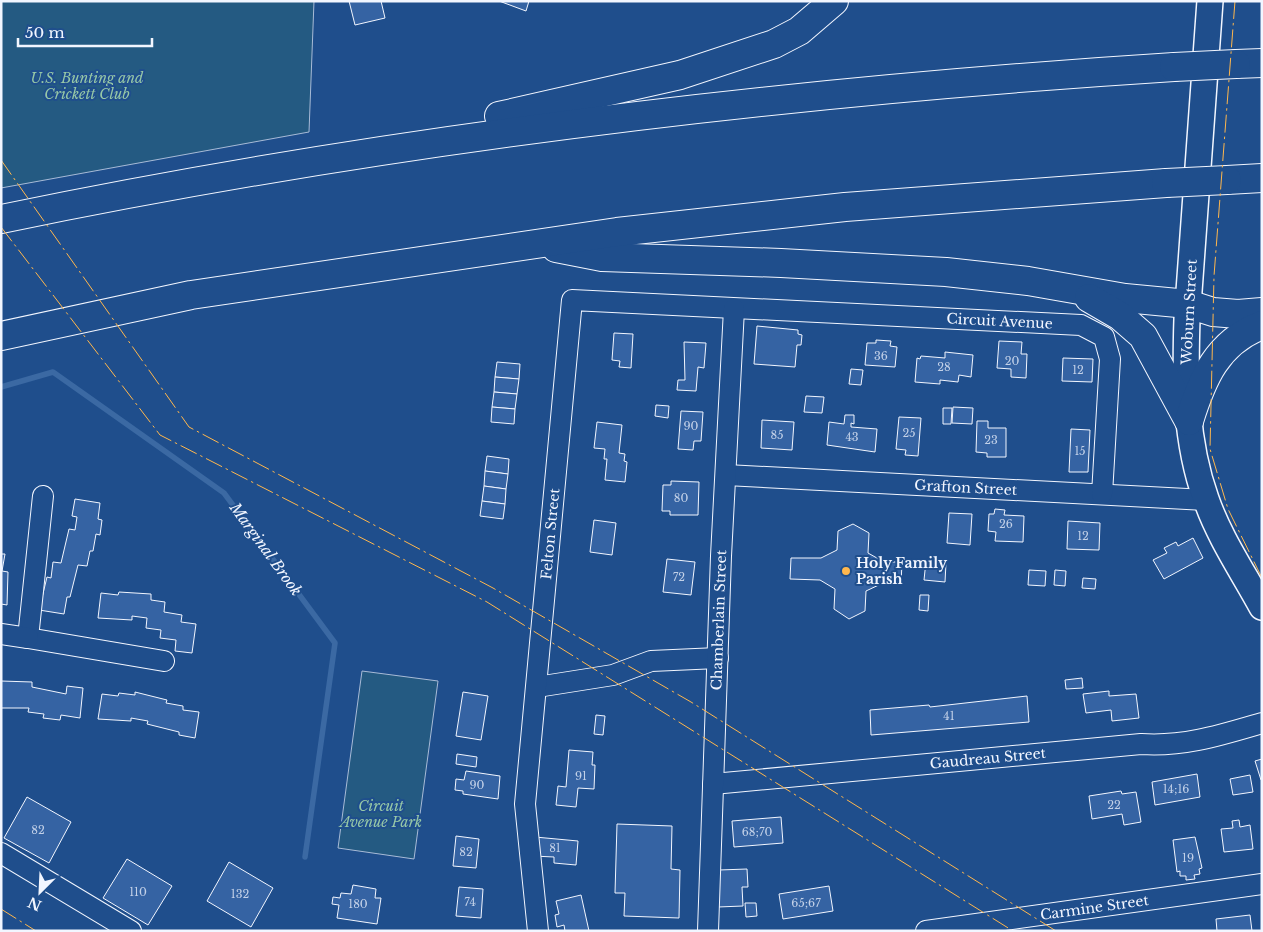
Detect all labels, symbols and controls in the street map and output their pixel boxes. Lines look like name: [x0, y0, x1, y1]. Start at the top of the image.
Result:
scale bar: [18, 15, 151, 47]
text: 50 m: [25, 23, 65, 42]
park label: U.S. Bunting and Crickett Club: [31, 69, 144, 103]
street label: Woburn Street: [1177, 258, 1201, 366]
street label: Circuit Avenue: [946, 309, 1053, 333]
house number: 36: [874, 349, 888, 363]
house number: 20: [1005, 354, 1019, 368]
house number: 28: [937, 360, 951, 374]
house number: 12: [1072, 363, 1084, 377]
house number: 90: [684, 419, 699, 433]
house number: 25: [902, 426, 916, 440]
house number: 85: [771, 428, 783, 442]
house number: 43: [845, 430, 859, 444]
house number: 23: [984, 433, 998, 447]
house number: 15: [1074, 444, 1086, 458]
street label: Grafton Street: [914, 476, 1018, 499]
street label: Felton Street: [537, 487, 563, 580]
house number: 80: [674, 491, 688, 505]
water label: Marginal Brook: [225, 498, 306, 599]
house number: 26: [999, 517, 1013, 531]
house number: 12: [1077, 529, 1089, 543]
street label: Chamberlain Street: [707, 549, 730, 691]
place label: Holy Family Parish: [856, 554, 948, 588]
marker: Holy Family Parish: [840, 565, 852, 577]
house number: 72: [673, 570, 685, 584]
house number: 41: [943, 709, 955, 723]
street label: Gaudreau Street: [929, 744, 1047, 773]
house number: 91: [575, 769, 587, 783]
house number: 90: [470, 778, 485, 792]
house number: 14;16: [1163, 782, 1189, 796]
park label: Circuit Avenue Park: [338, 797, 422, 831]
house number: 22: [1107, 798, 1121, 812]
house number: 82: [31, 823, 45, 837]
house number: 68;70: [742, 825, 772, 839]
house number: 81: [549, 841, 561, 855]
house number: 82: [459, 845, 473, 859]
house number: 19: [1182, 851, 1194, 865]
north arrow: [15, 867, 65, 917]
house number: 110: [129, 885, 147, 899]
house number: 132: [231, 887, 249, 901]
street label: Carmine Street: [1039, 891, 1150, 924]
text: N: [25, 893, 44, 915]
house number: 74: [464, 895, 476, 909]
house number: 65;67: [791, 896, 821, 910]
house number: 180: [348, 897, 368, 911]

